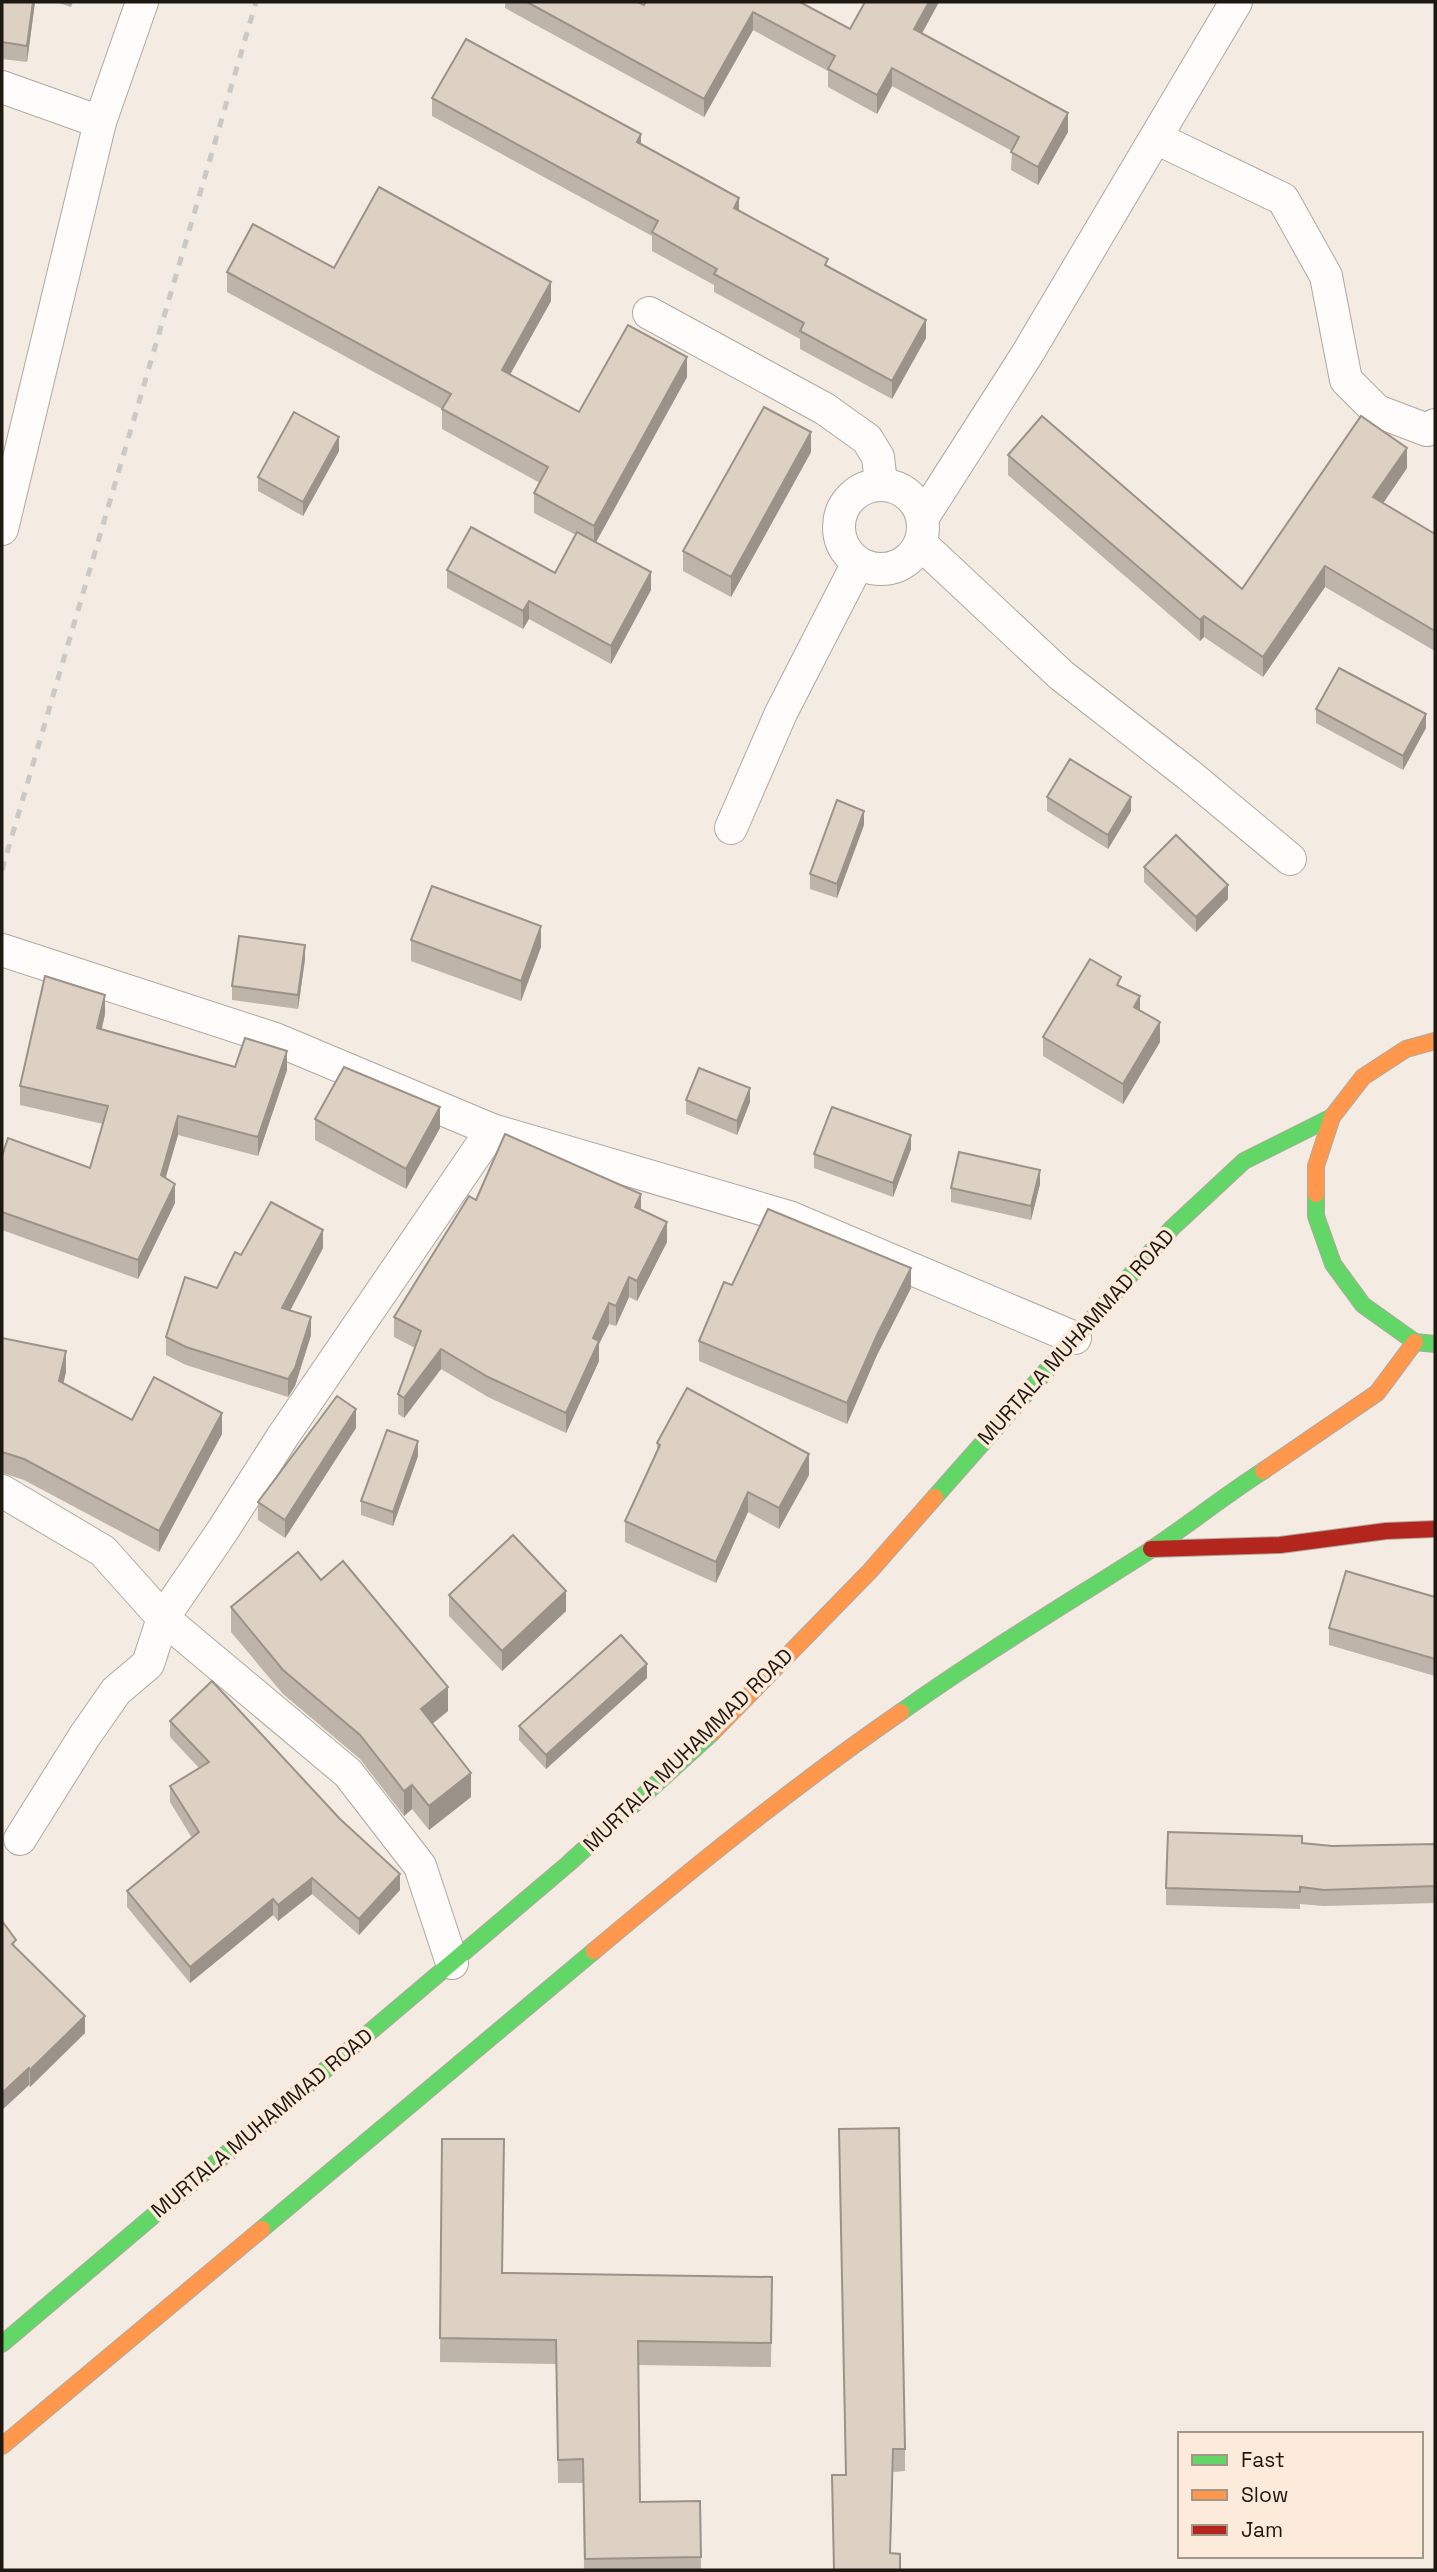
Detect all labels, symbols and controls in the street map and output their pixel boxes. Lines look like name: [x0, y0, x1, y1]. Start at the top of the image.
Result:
street label: MURTALA MUHAMMAD ROAD: [971, 1223, 1180, 1450]
street label: MURTALA MUHAMMAD ROAD: [577, 1642, 798, 1857]
street label: MURTALA MUHAMMAD ROAD: [145, 2022, 378, 2223]
legend: [1178, 2432, 1423, 2558]
text: Fast: [1241, 2446, 1285, 2473]
text: Slow: [1241, 2481, 1289, 2508]
text: Jam: [1241, 2516, 1283, 2543]

